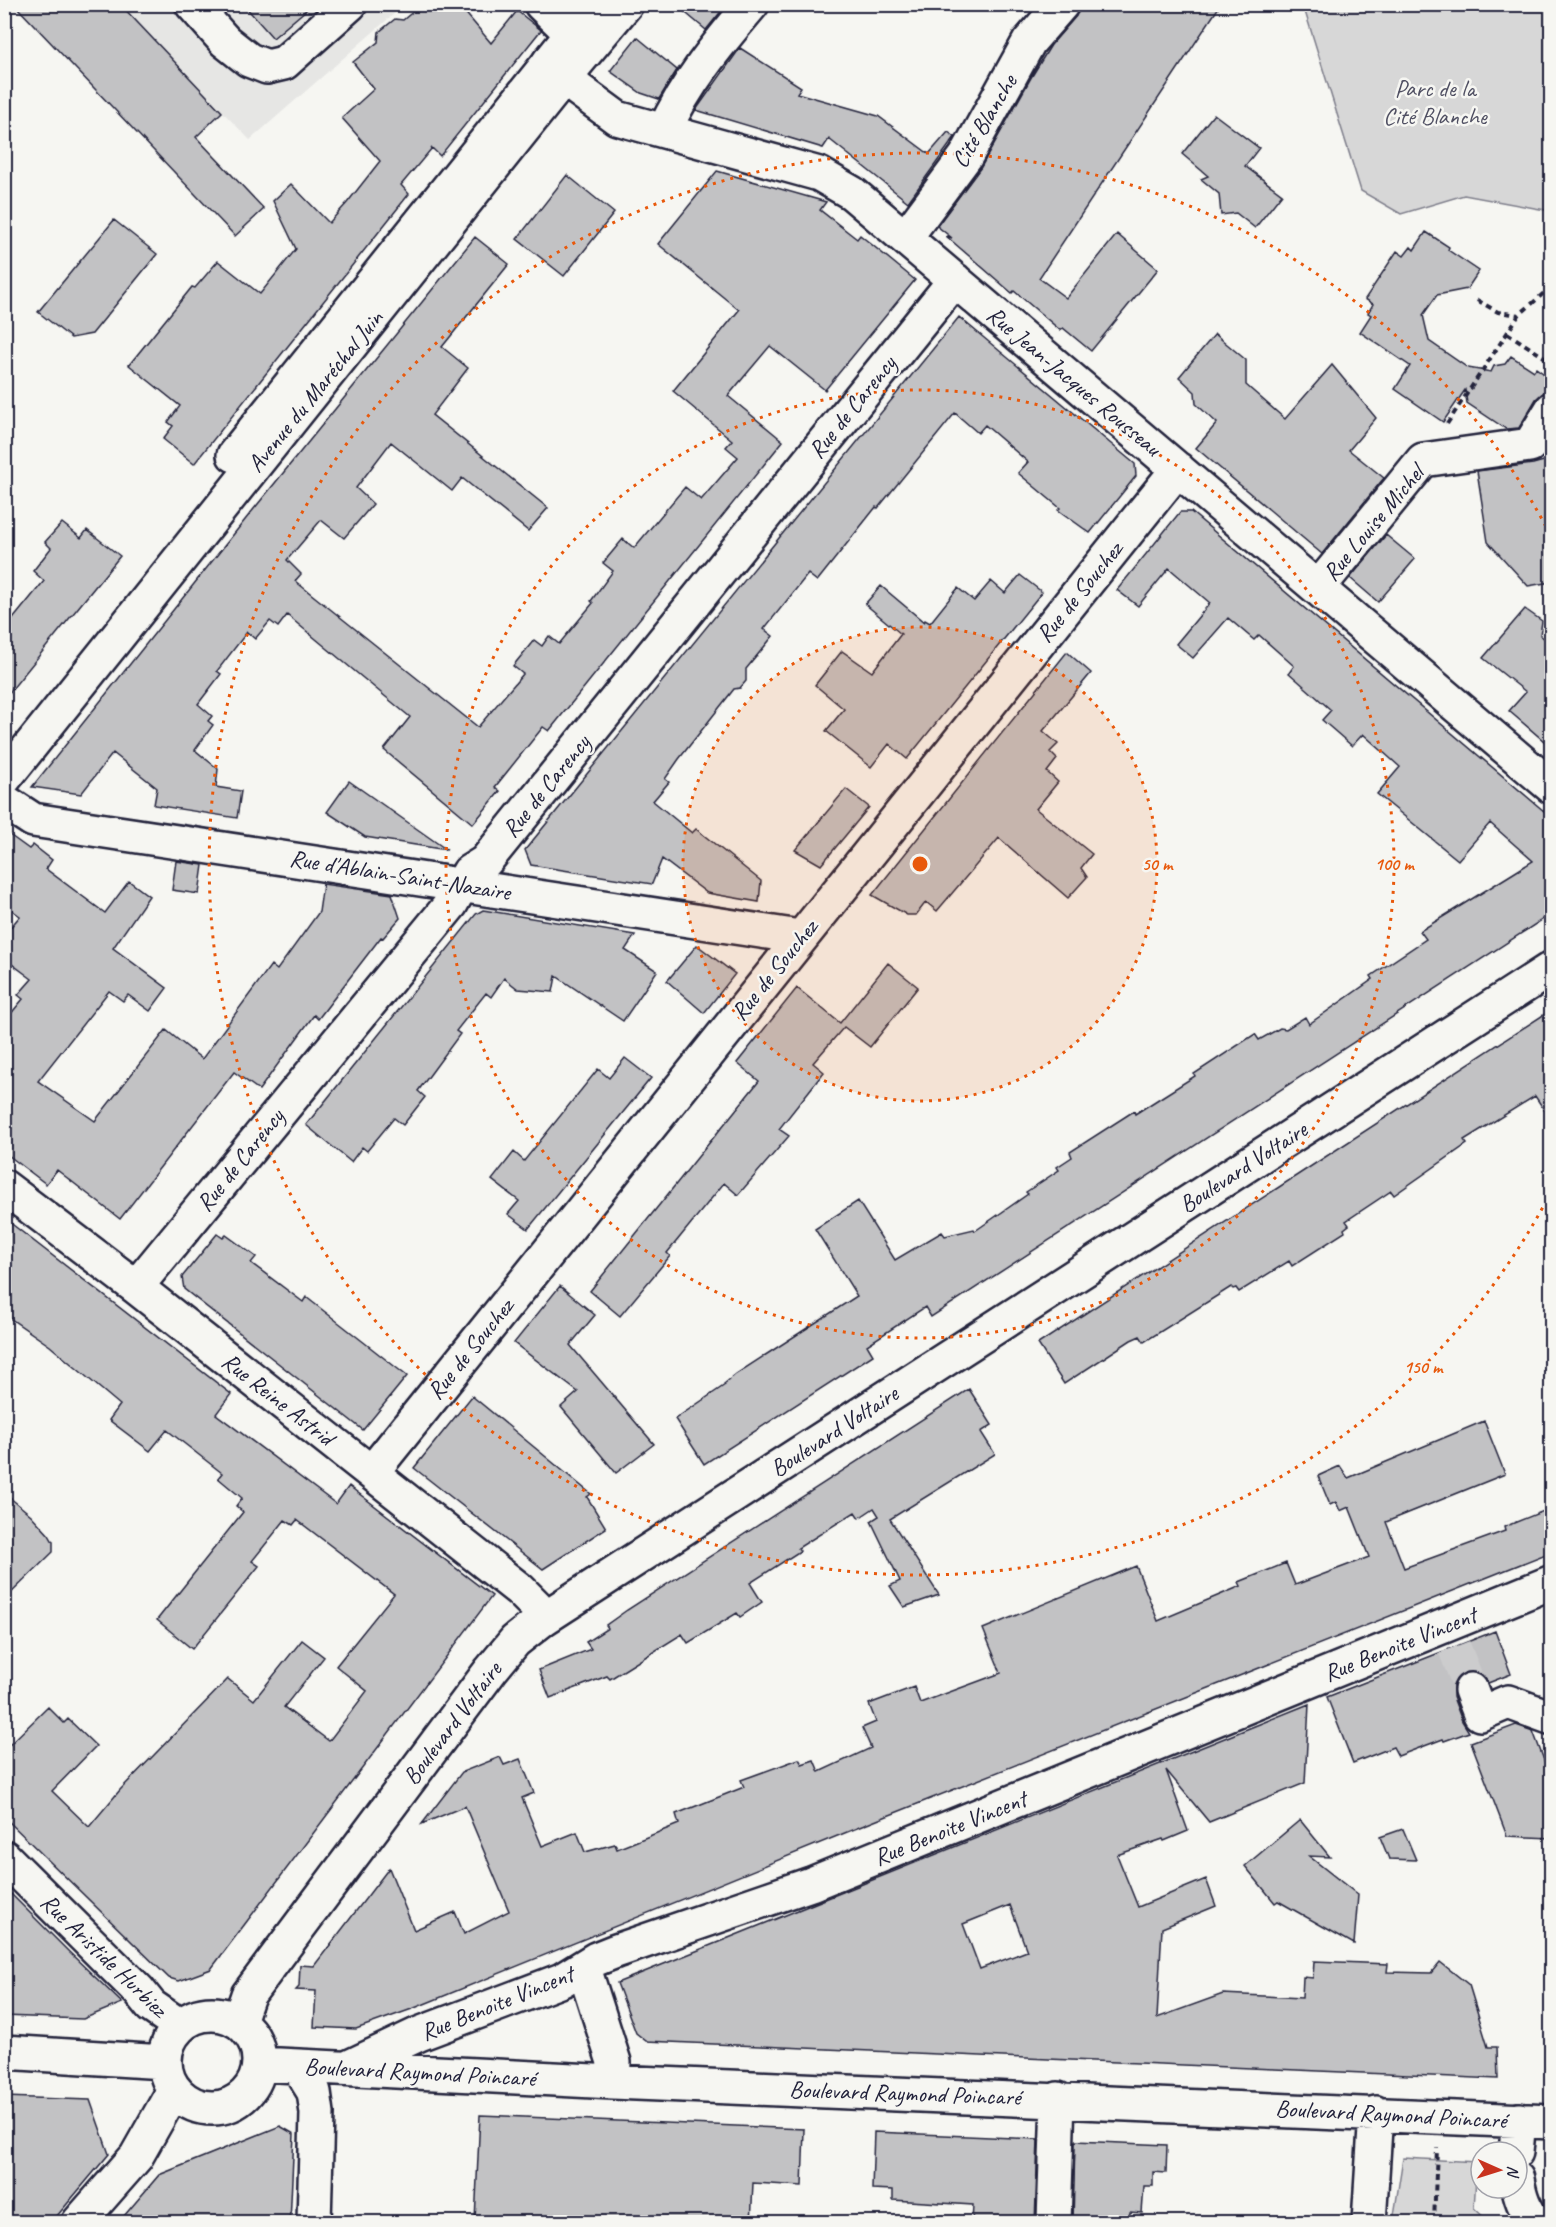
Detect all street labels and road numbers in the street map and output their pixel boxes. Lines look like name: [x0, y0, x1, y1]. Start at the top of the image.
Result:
street label: Cité Blanche: [945, 67, 1025, 173]
street label: Rue Jean-Jacques Rousseau: [981, 299, 1169, 464]
street label: Avenue du Maréchal Juin: [240, 303, 390, 478]
street label: Rue de Carency: [801, 348, 904, 464]
street label: Rue Louise Michel: [1316, 456, 1433, 587]
street label: Rue de Souchez: [1029, 534, 1130, 649]
street label: Rue de Carency: [495, 727, 598, 843]
street label: Rue d'Ablain-Saint-Nazaire: [288, 843, 515, 908]
street label: Rue de Souchez: [724, 912, 825, 1027]
street label: Rue de Carency: [189, 1101, 292, 1217]
street label: Boulevard Voltaire: [1173, 1113, 1314, 1219]
street label: Rue de Souchez: [420, 1291, 521, 1406]
street label: Rue Reine Astrid: [216, 1346, 343, 1454]
street label: Boulevard Voltaire: [764, 1377, 905, 1483]
street label: Rue Benoite Vincent: [1319, 1599, 1484, 1688]
street label: Boulevard Voltaire: [396, 1654, 509, 1790]
street label: Rue Benoite Vincent: [869, 1783, 1034, 1872]
street label: Rue Aristide Hurbiez: [34, 1887, 175, 2025]
street label: Rue Benoite Vincent: [416, 1958, 581, 2047]
street label: Boulevard Raymond Poincaré: [304, 2051, 541, 2093]
street label: Boulevard Raymond Poincaré: [789, 2074, 1025, 2112]
street label: Boulevard Raymond Poincaré: [1275, 2093, 1512, 2135]

